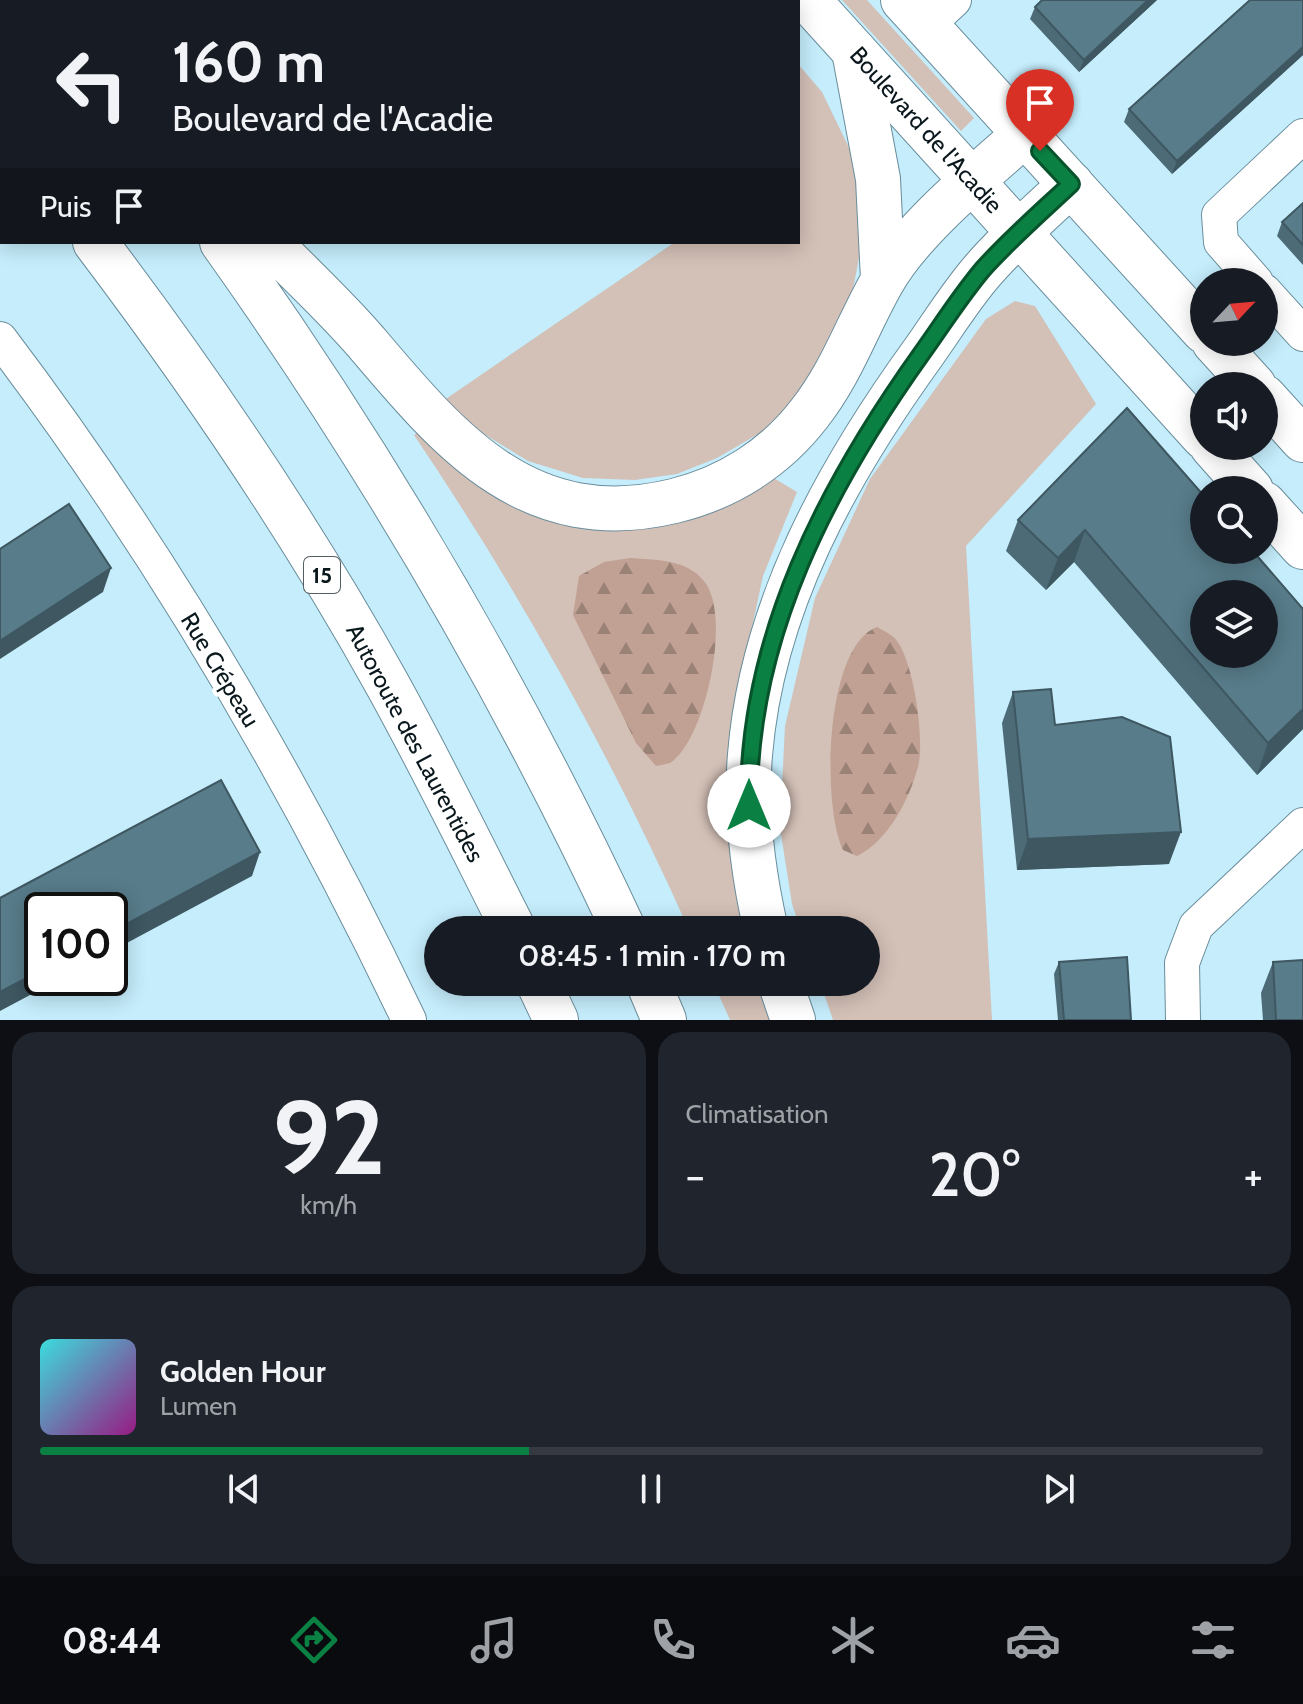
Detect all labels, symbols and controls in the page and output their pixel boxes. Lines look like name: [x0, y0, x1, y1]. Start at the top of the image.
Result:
text: 160 m: [172, 28, 325, 96]
icon: left: [40, 32, 144, 136]
street label: Boulevard de l'Acadie: [844, 40, 1009, 219]
pin: [1006, 69, 1074, 151]
icon: arrive: [1018, 81, 1062, 125]
text: Boulevard de l'Acadie: [172, 96, 493, 140]
icon: arrive: [107, 184, 151, 228]
text: Puis: [40, 188, 91, 225]
north arrow: [1190, 268, 1278, 356]
map controls: [1190, 268, 1278, 668]
button: sound: [1190, 372, 1278, 460]
button: search: [1190, 476, 1278, 564]
road number: 15: [304, 557, 340, 593]
button: layers: [1190, 580, 1278, 668]
street label: Rue Crépeau: [175, 607, 266, 732]
street label: Autoroute des Laurentides: [340, 619, 491, 867]
position arrow: [707, 764, 791, 848]
speed limit sign: 100: [24, 892, 128, 996]
text: 08:45 · 1 min · 170 m: [518, 937, 786, 974]
text: 92: [272, 1074, 385, 1200]
text: Climatisation: [686, 1098, 829, 1130]
text: 20°: [929, 1138, 1020, 1211]
text: −: [686, 1149, 705, 1202]
text: +: [1244, 1149, 1263, 1202]
text: km/h: [300, 1189, 357, 1221]
text: Golden Hour: [160, 1353, 326, 1390]
text: Lumen: [160, 1390, 237, 1422]
icon: previous: [222, 1467, 266, 1511]
icon: pause: [629, 1467, 673, 1511]
icon: next: [1037, 1467, 1081, 1511]
icon: directions: [286, 1612, 342, 1668]
icon: music: [466, 1612, 522, 1668]
icon: phone: [645, 1612, 701, 1668]
icon: climate: [825, 1612, 881, 1668]
icon: car: [1005, 1612, 1061, 1668]
icon: filters: [1185, 1612, 1241, 1668]
text: 08:44: [62, 1618, 162, 1662]

